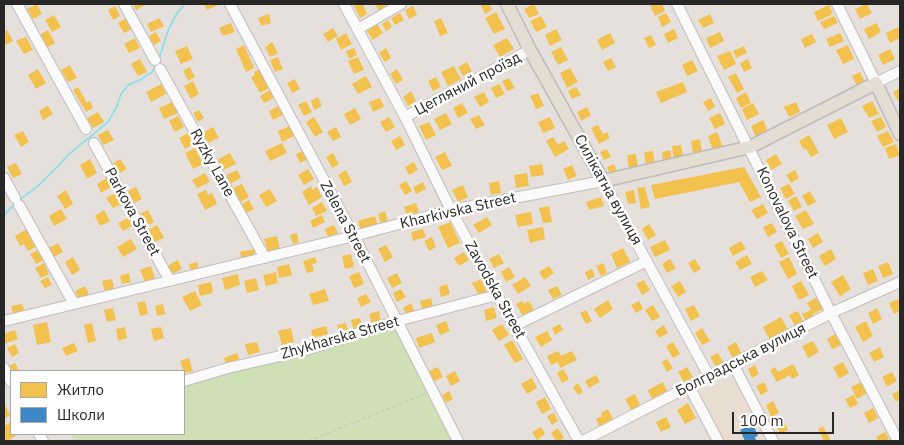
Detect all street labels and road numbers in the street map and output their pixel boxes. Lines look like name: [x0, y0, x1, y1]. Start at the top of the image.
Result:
street label: Цегляний проїзд: [412, 48, 524, 120]
street label: Ryzky Lane: [186, 126, 238, 200]
street label: Силікатна вулиця: [570, 132, 646, 248]
street label: Konovalova Street: [752, 164, 822, 282]
street label: Parkova Street: [100, 165, 164, 259]
street label: Zelena Street: [316, 178, 374, 266]
street label: Kharkivska Street: [398, 189, 518, 233]
street label: Zavodska Street: [461, 238, 529, 342]
street label: Zhykharska Street: [279, 312, 401, 364]
street label: Болградська вулиця: [673, 319, 809, 401]

